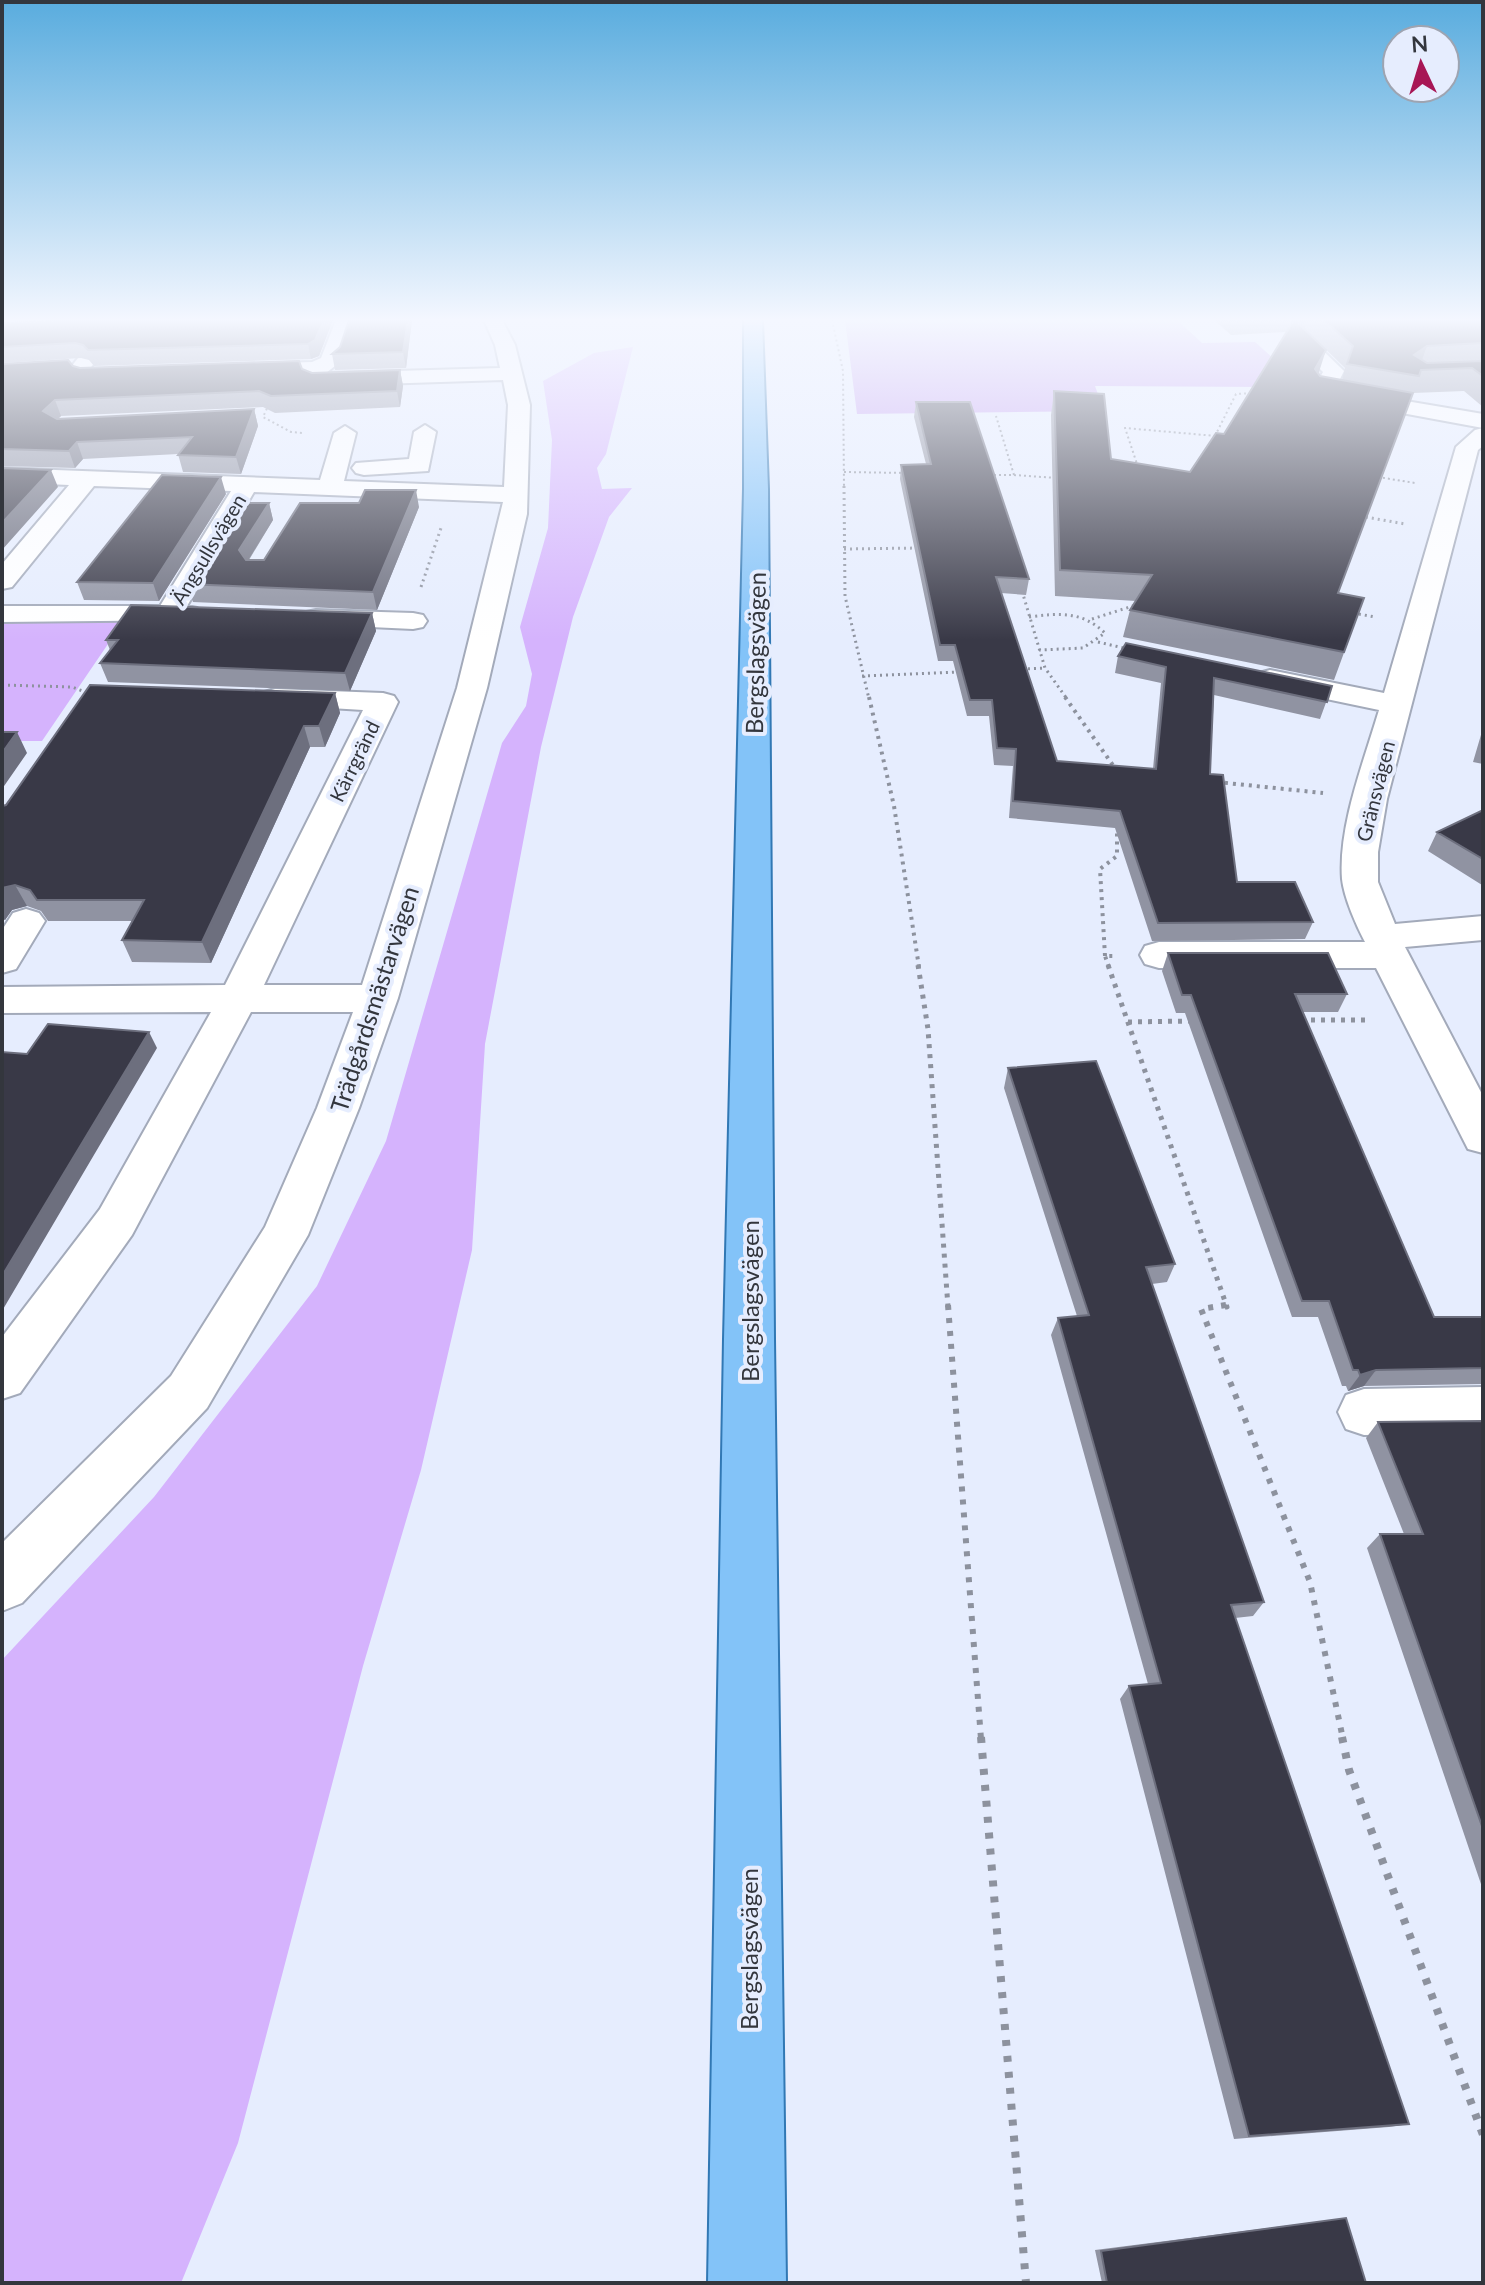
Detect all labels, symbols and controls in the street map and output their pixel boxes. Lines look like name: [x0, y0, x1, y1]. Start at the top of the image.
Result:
north arrow: [1381, 24, 1461, 104]
text: N: [1410, 29, 1429, 58]
street label: Ängsullsvägen: [166, 489, 250, 609]
street label: Bergslagsvägen: [739, 572, 771, 734]
street label: Kärrgränd: [324, 717, 384, 805]
street label: Gränsvägen: [1351, 738, 1399, 844]
street label: Trädgårdsmästarvägen: [324, 882, 424, 1116]
street label: Bergslagsvägen: [735, 1220, 764, 1382]
street label: Bergslagsvägen: [734, 1868, 763, 2030]

